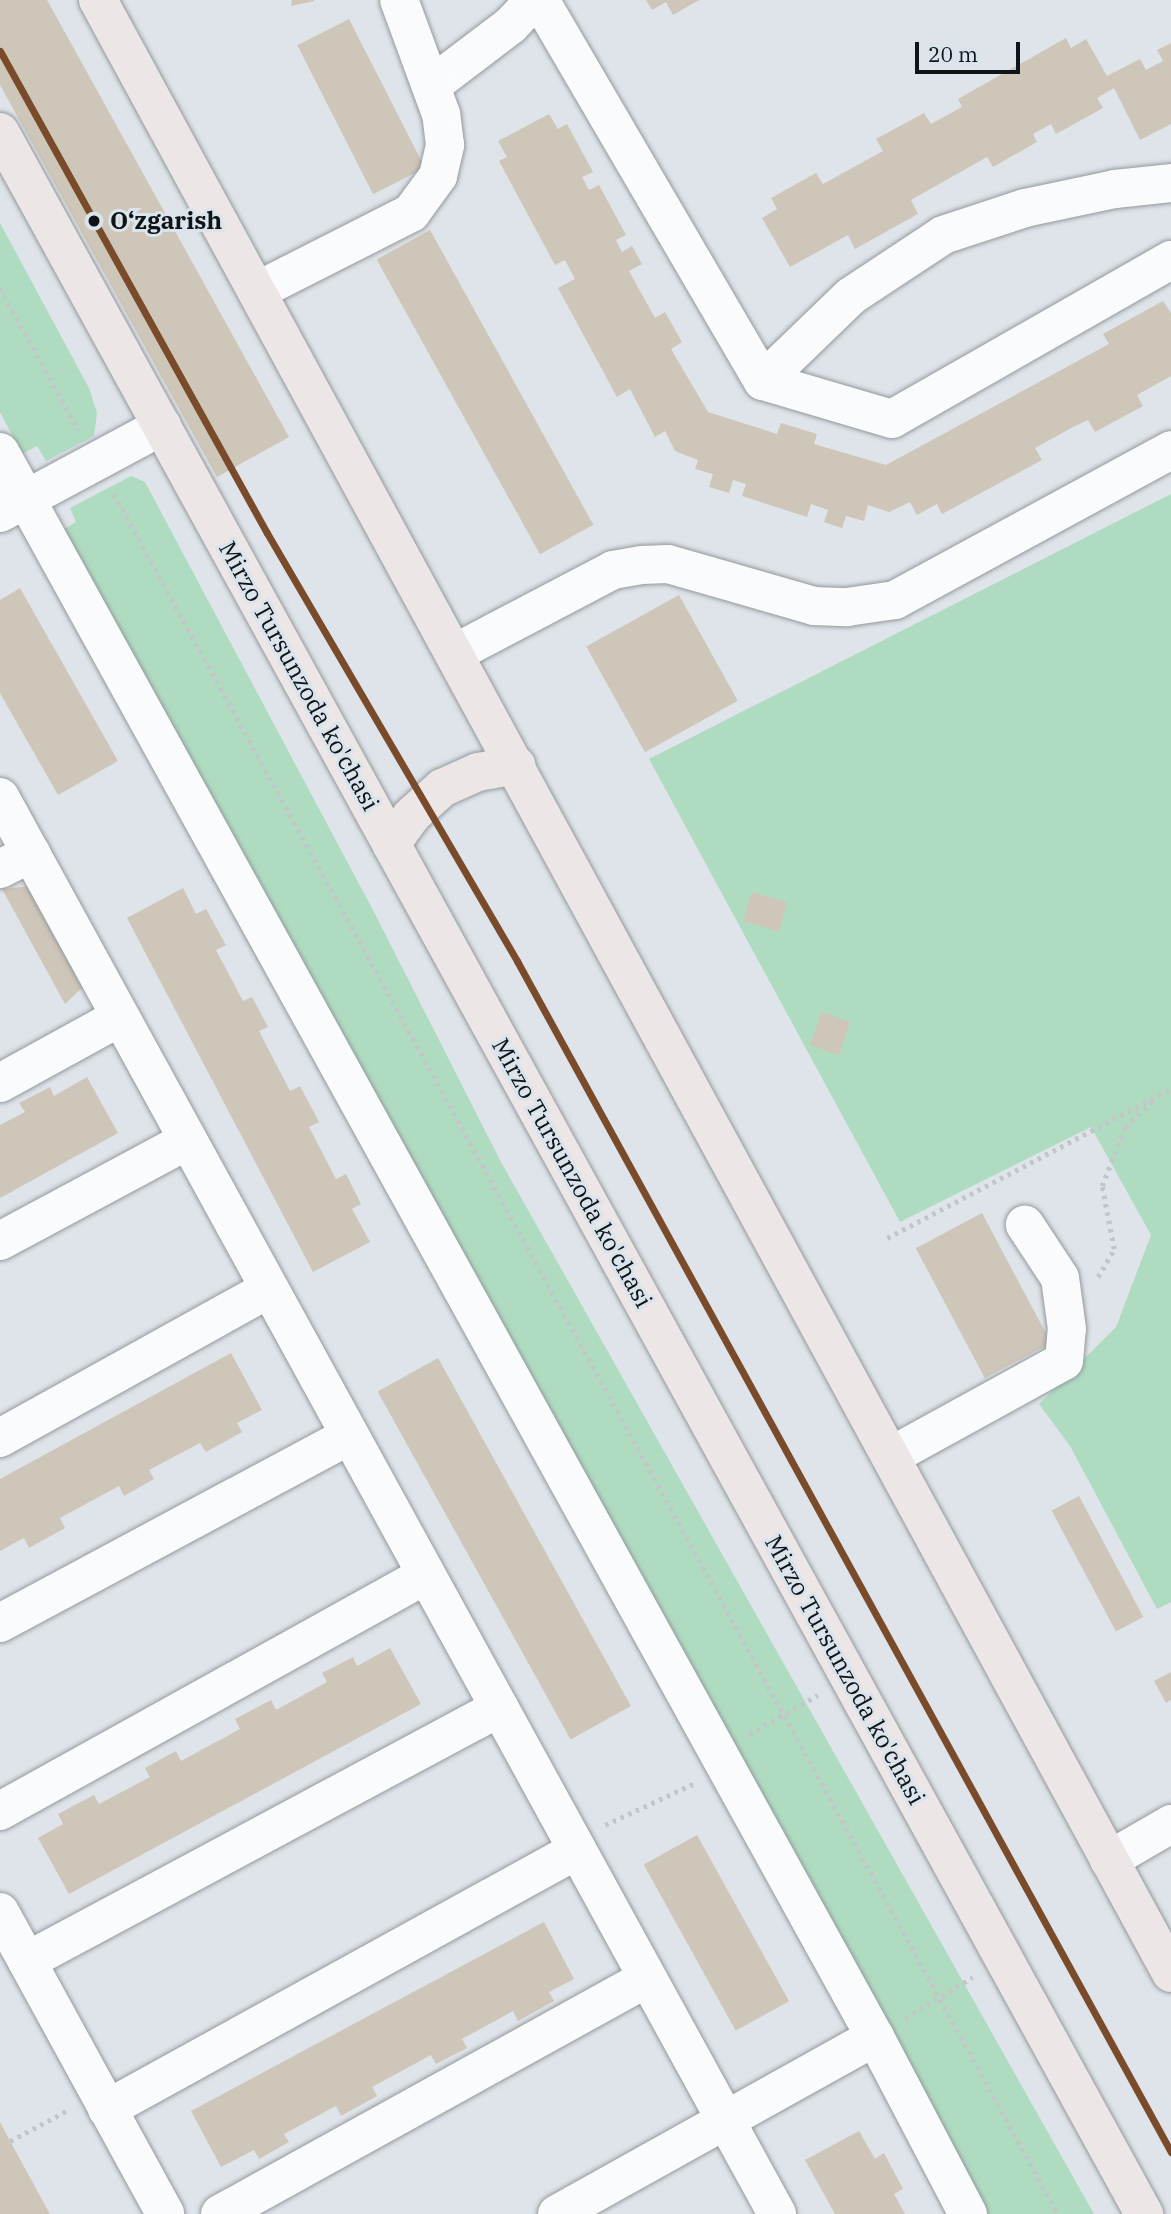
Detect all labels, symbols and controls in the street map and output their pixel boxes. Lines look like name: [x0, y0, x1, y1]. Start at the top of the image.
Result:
scale bar: [919, 28, 1024, 72]
text: 20 m: [928, 40, 978, 68]
place label: O‘zgarish: [110, 207, 222, 235]
marker: O‘zgarish: [84, 211, 104, 231]
street label: Mirzo Tursunzoda ko'chasi: [213, 536, 385, 816]
street label: Mirzo Tursunzoda ko'chasi: [486, 1033, 658, 1313]
street label: Mirzo Tursunzoda ko'chasi: [759, 1530, 931, 1810]

